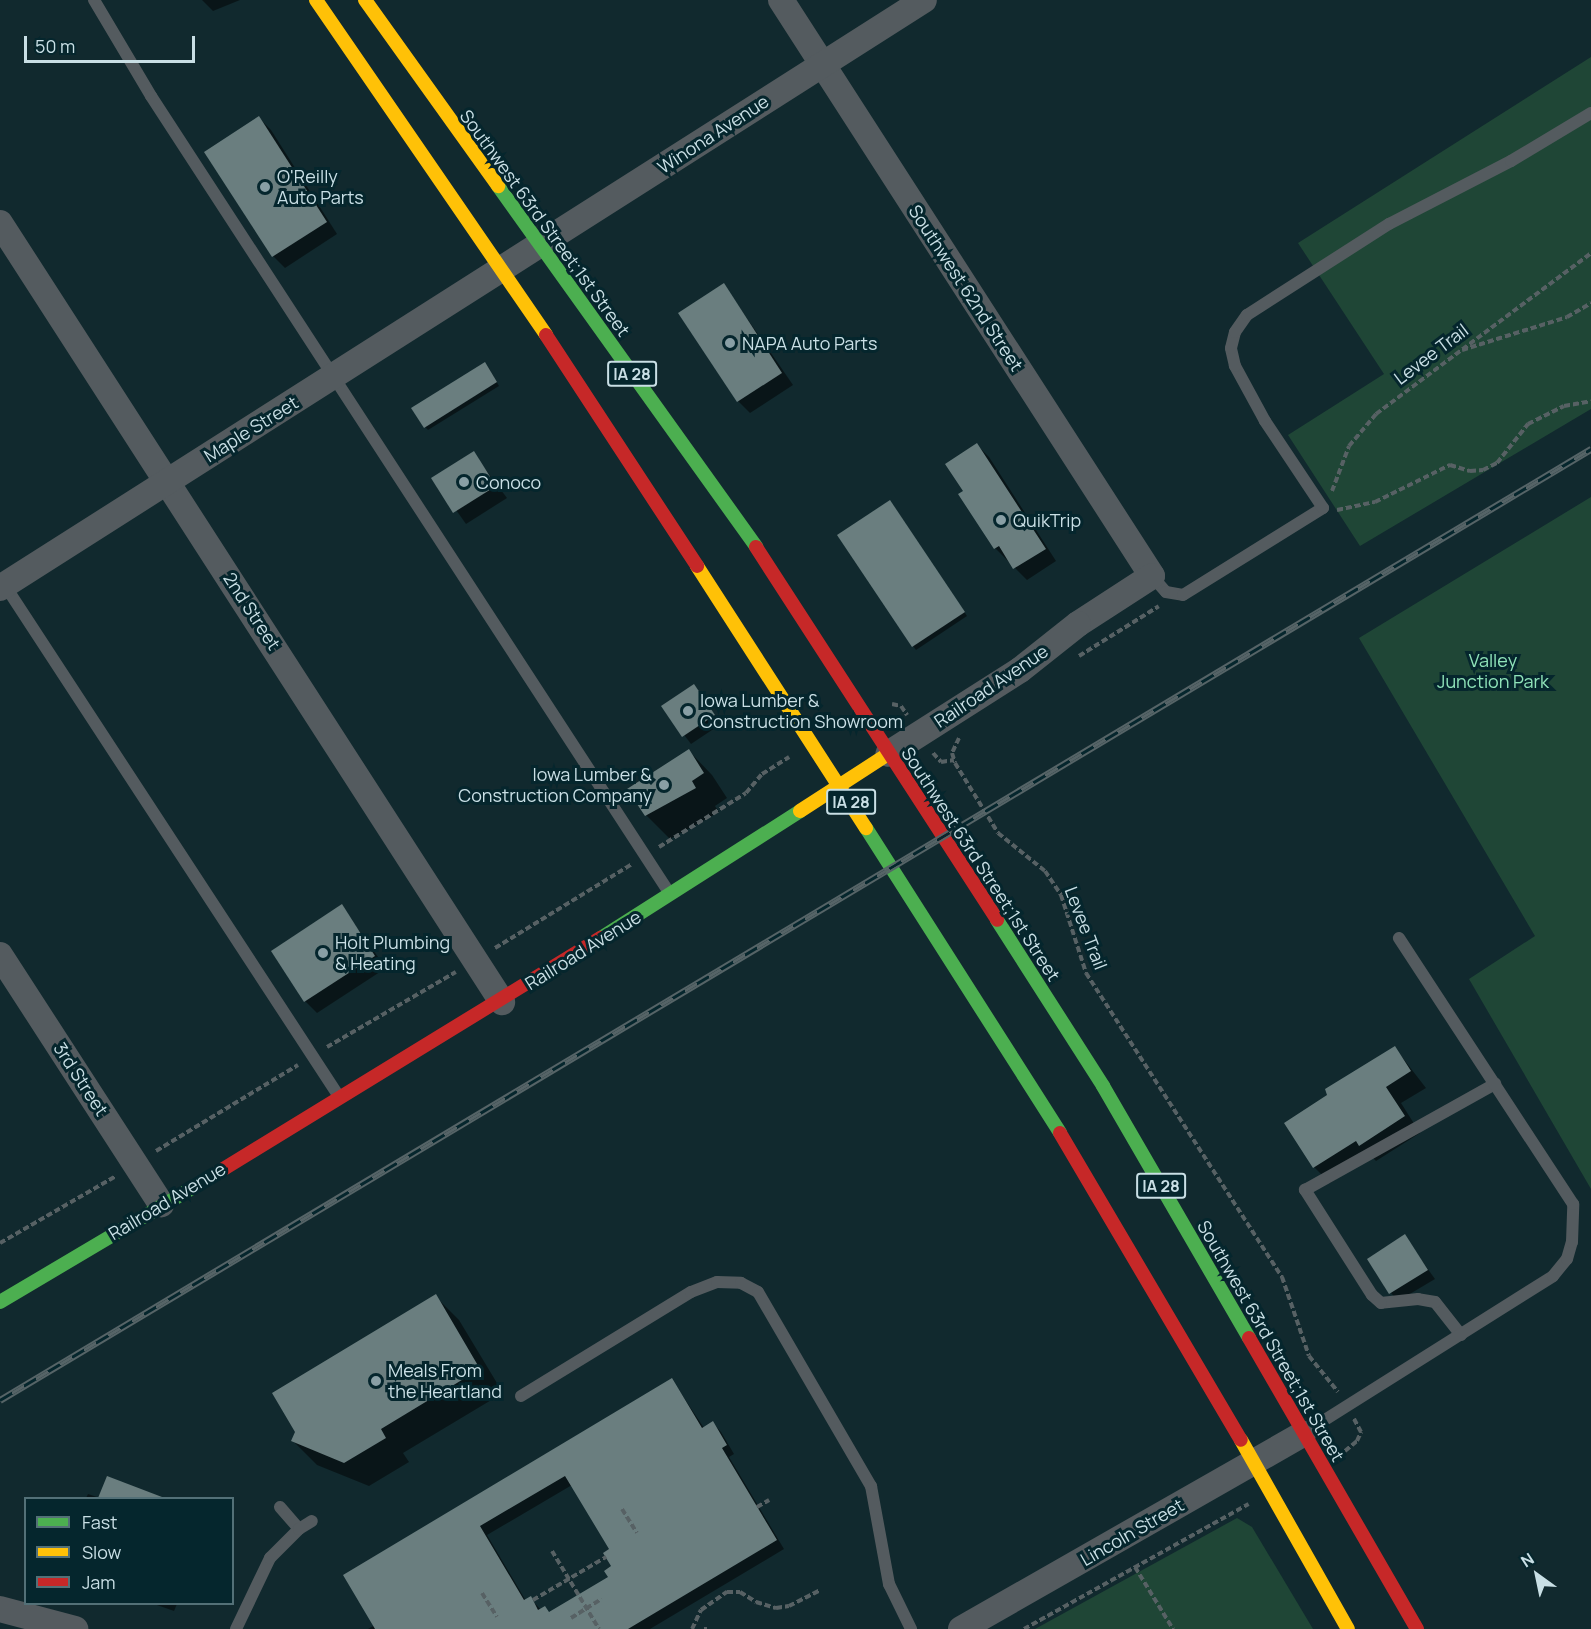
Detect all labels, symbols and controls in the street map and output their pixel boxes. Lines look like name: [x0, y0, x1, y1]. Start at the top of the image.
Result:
scale bar: [27, 24, 198, 62]
text: 50 m: [35, 34, 75, 58]
street label: Winona Avenue: [653, 90, 773, 178]
street label: Southwest 63rd Street;1st Street: [456, 106, 634, 340]
place label: O'Reilly Auto Parts: [277, 166, 364, 208]
marker: O'Reilly Auto Parts: [258, 180, 272, 194]
street label: Southwest 62nd Street: [904, 201, 1028, 375]
street label: Levee Trail: [1390, 319, 1472, 389]
place label: NAPA Auto Parts: [742, 332, 877, 354]
marker: NAPA Auto Parts: [723, 336, 737, 350]
road number: IA 28: [606, 361, 658, 387]
street label: Maple Street: [200, 391, 302, 467]
place label: Conoco: [476, 471, 541, 493]
marker: Conoco: [457, 475, 471, 489]
place label: QuikTrip: [1013, 509, 1081, 531]
marker: QuikTrip: [994, 513, 1008, 527]
street label: 2nd Street: [219, 568, 285, 654]
street label: Railroad Avenue: [930, 640, 1052, 732]
park label: Valley Junction Park: [1437, 650, 1549, 692]
place label: Iowa Lumber & Construction Showroom: [700, 690, 903, 732]
marker: Iowa Lumber & Construction Showroom: [681, 704, 695, 718]
street label: Southwest 63rd Street;1st Street: [897, 743, 1065, 985]
place label: Iowa Lumber & Construction Company: [458, 764, 652, 806]
marker: Iowa Lumber & Construction Company: [657, 778, 671, 792]
road number: IA 28: [826, 789, 876, 815]
street label: Levee Trail: [1060, 883, 1112, 973]
street label: Railroad Avenue: [521, 906, 645, 994]
place label: Holt Plumbing & Heating: [335, 932, 450, 974]
marker: Holt Plumbing & Heating: [316, 946, 330, 960]
street label: 3rd Street: [49, 1038, 113, 1120]
street label: Railroad Avenue: [105, 1158, 229, 1244]
road number: IA 28: [1136, 1173, 1186, 1199]
street label: Southwest 63rd Street;1st Street: [1193, 1217, 1349, 1465]
place label: Meals From the Heartland: [388, 1360, 502, 1402]
marker: Meals From the Heartland: [369, 1374, 383, 1388]
street label: Lincoln Street: [1076, 1494, 1188, 1570]
legend: [24, 1497, 234, 1605]
text: Fast: [82, 1510, 117, 1534]
text: Slow: [82, 1540, 121, 1564]
north arrow: [1507, 1545, 1567, 1605]
text: N: [1516, 1548, 1538, 1572]
text: Jam: [82, 1570, 116, 1594]

